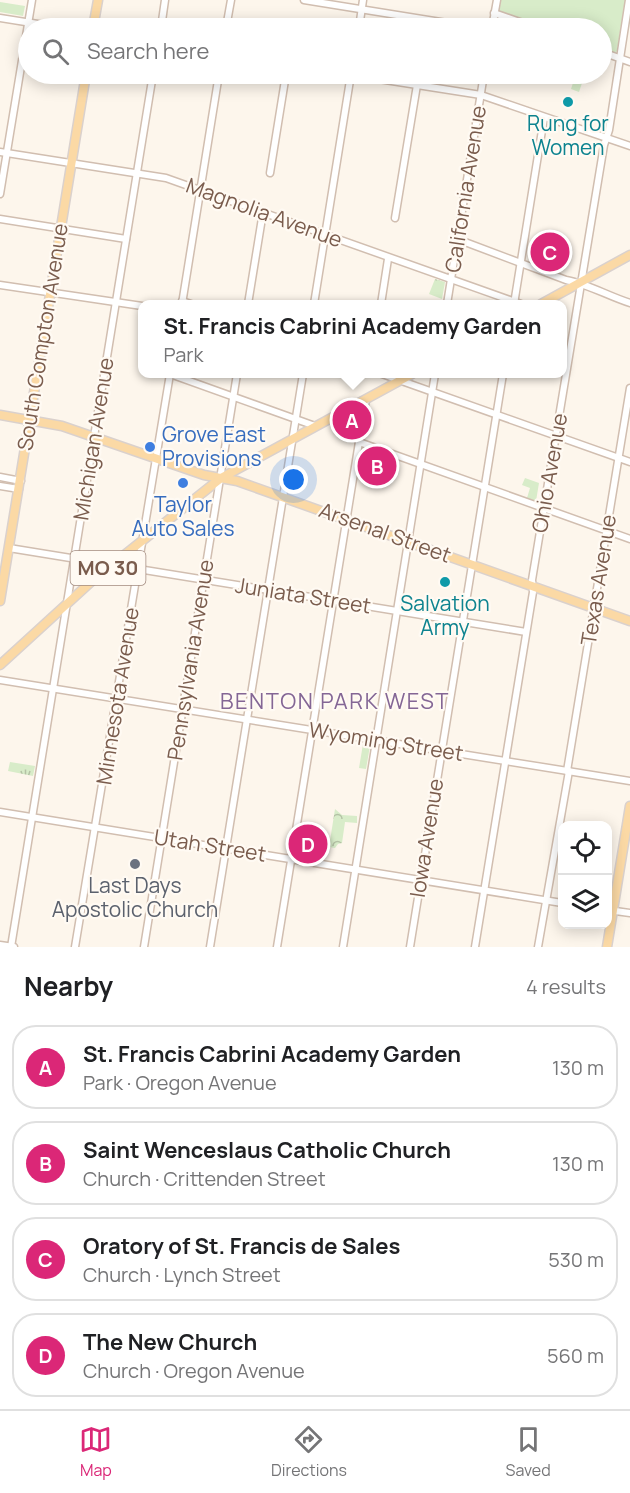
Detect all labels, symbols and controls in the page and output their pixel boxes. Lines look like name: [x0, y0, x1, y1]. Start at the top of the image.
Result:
search box: [18, 18, 612, 84]
icon: search: [39, 35, 72, 68]
text: Search here: [87, 36, 209, 66]
marker: Rung for Women: [561, 95, 575, 109]
street label: California Avenue: [438, 103, 492, 274]
place label: Rung for Women: [527, 109, 609, 161]
street label: Magnolia Avenue: [182, 171, 346, 253]
street label: South Compton Avenue: [10, 221, 74, 452]
pin: C: [530, 230, 570, 274]
popup: [138, 300, 567, 378]
text: St. Francis Cabrini Academy Garden: [164, 311, 541, 341]
text: Park: [164, 341, 203, 368]
street label: Michigan Avenue: [66, 356, 120, 522]
pin: A: [332, 398, 372, 442]
street label: Ohio Avenue: [525, 411, 573, 535]
place label: Grove East Provisions: [162, 420, 266, 472]
marker: Grove East Provisions: [143, 440, 157, 454]
pin: B: [358, 444, 397, 488]
your location: [279, 465, 308, 494]
marker: Taylor Auto Sales: [176, 476, 190, 490]
place label: Taylor Auto Sales: [131, 490, 235, 542]
street label: Arsenal Street: [316, 495, 455, 569]
street label: Texas Avenue: [574, 512, 622, 647]
road number: MO 30: [70, 551, 146, 585]
street label: Pennsylvania Avenue: [160, 557, 220, 762]
street label: Juniata Street: [233, 570, 373, 620]
marker: Salvation Army: [438, 575, 452, 589]
place label: Salvation Army: [400, 589, 490, 641]
street label: Minnesota Avenue: [89, 605, 145, 787]
district label: BENTON PARK WEST: [220, 686, 450, 716]
street label: Wyoming Street: [307, 715, 465, 767]
street label: Iowa Avenue: [403, 776, 449, 899]
map controls: [558, 821, 612, 929]
button: locate: [558, 821, 612, 875]
street label: Utah Street: [152, 822, 268, 868]
pin: D: [288, 822, 328, 866]
marker: Last Days Apostolic Church: [128, 857, 142, 871]
place label: Last Days Apostolic Church: [52, 871, 218, 923]
button: layers: [558, 875, 612, 929]
text: Nearby: [24, 968, 113, 1004]
text: 4 results: [526, 973, 606, 1000]
text: St. Francis Cabrini Academy Garden: [83, 1039, 461, 1069]
text: A: [39, 1054, 52, 1081]
text: 130 m: [552, 1054, 604, 1081]
text: Park · Oregon Avenue: [83, 1069, 277, 1096]
text: Saint Wenceslaus Catholic Church: [83, 1135, 451, 1165]
text: B: [39, 1150, 52, 1177]
text: 130 m: [552, 1150, 604, 1177]
text: Church · Crittenden Street: [83, 1165, 326, 1192]
text: Oratory of St. Francis de Sales: [83, 1231, 400, 1261]
text: C: [38, 1246, 53, 1273]
text: 530 m: [548, 1246, 604, 1273]
text: Church · Lynch Street: [83, 1261, 281, 1288]
text: The New Church: [83, 1327, 257, 1357]
text: D: [38, 1342, 53, 1369]
text: 560 m: [547, 1342, 604, 1369]
text: Church · Oregon Avenue: [83, 1357, 305, 1384]
tab: Map: [79, 1423, 112, 1481]
tab: Directions: [271, 1423, 347, 1481]
tab: Saved: [506, 1423, 551, 1481]

